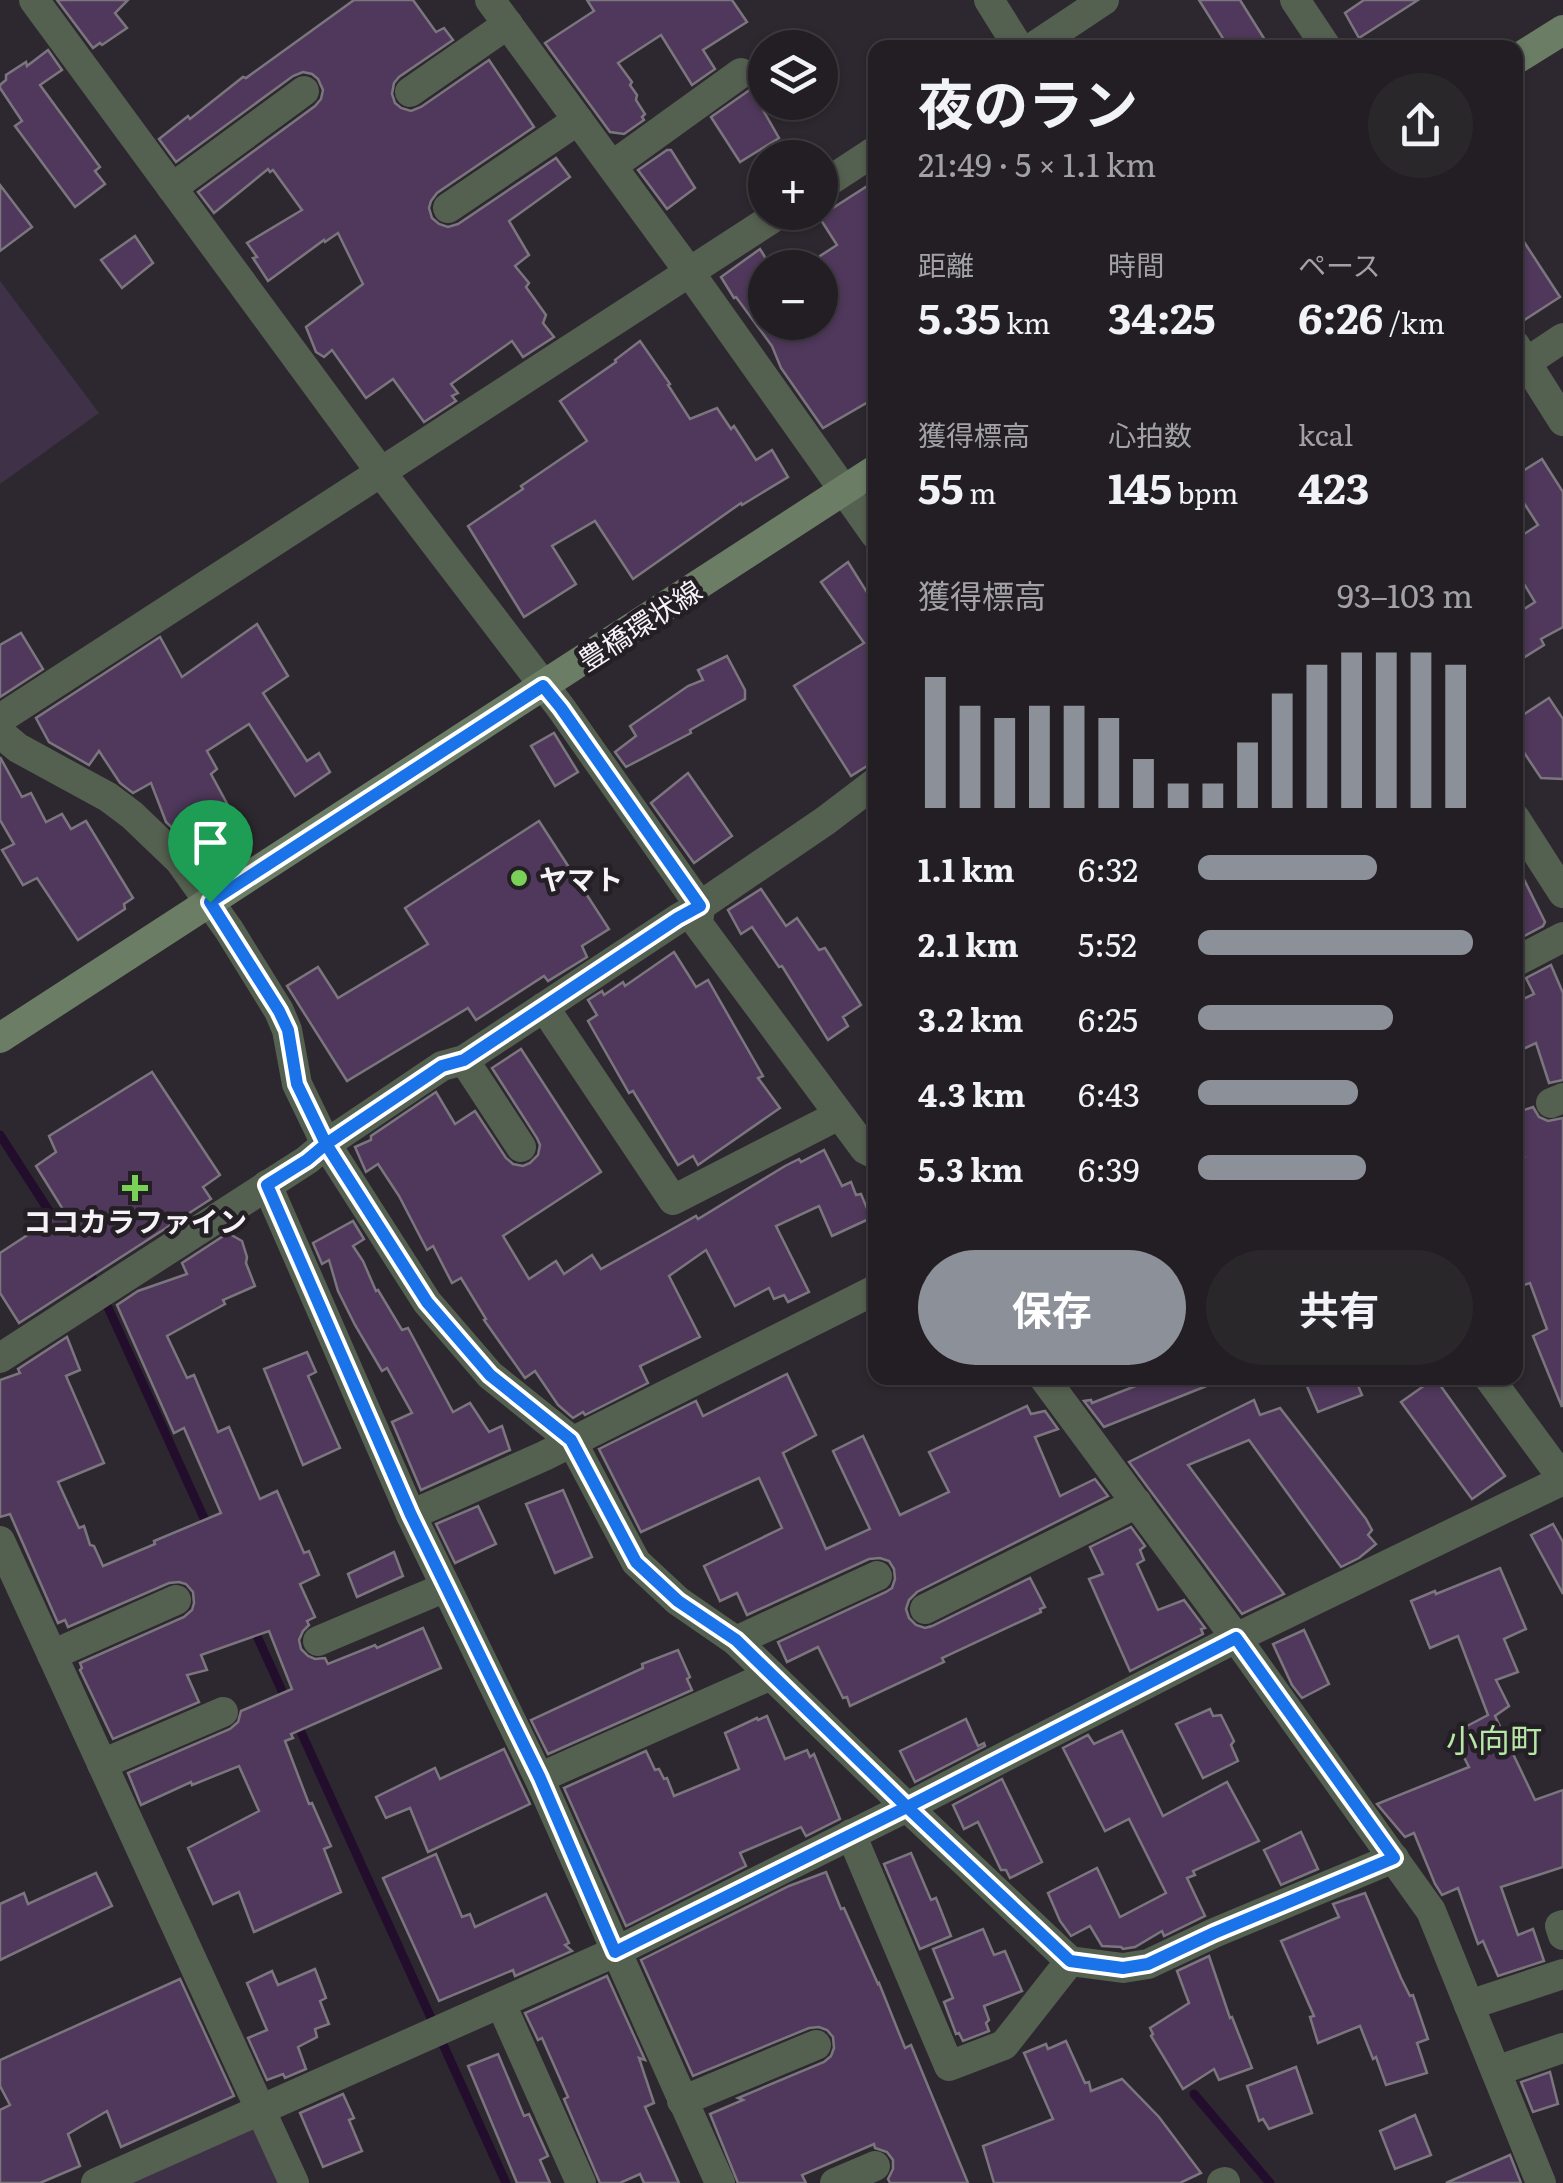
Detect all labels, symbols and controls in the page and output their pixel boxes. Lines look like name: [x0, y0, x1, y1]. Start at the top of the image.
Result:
map controls: [748, 30, 838, 340]
button: layers: [748, 30, 838, 120]
text: 夜のラン: [918, 60, 1138, 142]
button: share: [1368, 73, 1473, 178]
text: 21:49 · 5 × 1.1 km: [918, 139, 1156, 187]
button: +: [748, 140, 838, 230]
text: 距離: [918, 243, 974, 285]
text: 時間: [1108, 243, 1164, 285]
text: ペース: [1298, 243, 1381, 285]
button: −: [748, 250, 838, 340]
text: 5.35: [918, 285, 1001, 347]
text: 34:25: [1108, 285, 1216, 347]
text: 6:26: [1298, 285, 1383, 347]
text: km: [1001, 301, 1050, 343]
text: /km: [1383, 301, 1445, 343]
text: 獲得標高: [918, 413, 1030, 455]
text: 心拍数: [1108, 413, 1192, 455]
text: kcal: [1298, 413, 1353, 455]
text: 55: [918, 455, 964, 517]
text: 145: [1108, 455, 1172, 517]
text: 423: [1298, 455, 1369, 517]
text: m: [964, 471, 996, 513]
text: bpm: [1172, 471, 1238, 513]
street label: 豊橋環状線: [569, 568, 709, 680]
text: 獲得標高: [918, 570, 1046, 618]
text: 93–103 m: [1337, 570, 1473, 618]
pin: [168, 800, 253, 903]
icon: arrive: [183, 815, 238, 870]
text: 1.1 km: [918, 844, 1015, 892]
text: 6:32: [1078, 844, 1138, 892]
place label: ヤマト: [539, 857, 623, 899]
marker: ヤマト: [508, 867, 530, 889]
text: 2.1 km: [918, 919, 1019, 967]
text: 5:52: [1078, 919, 1137, 967]
text: 3.2 km: [918, 994, 1023, 1042]
text: 6:25: [1078, 994, 1138, 1042]
text: 4.3 km: [918, 1069, 1025, 1117]
text: 6:43: [1078, 1069, 1140, 1117]
text: 5.3 km: [918, 1144, 1024, 1192]
text: 6:39: [1078, 1144, 1140, 1192]
marker: ココカラファイン: [124, 1177, 146, 1199]
place label: ココカラファイン: [23, 1199, 247, 1241]
button: 保存: [918, 1250, 1186, 1365]
button: 共有: [1206, 1250, 1473, 1365]
district label: 小向町: [1446, 1714, 1542, 1762]

